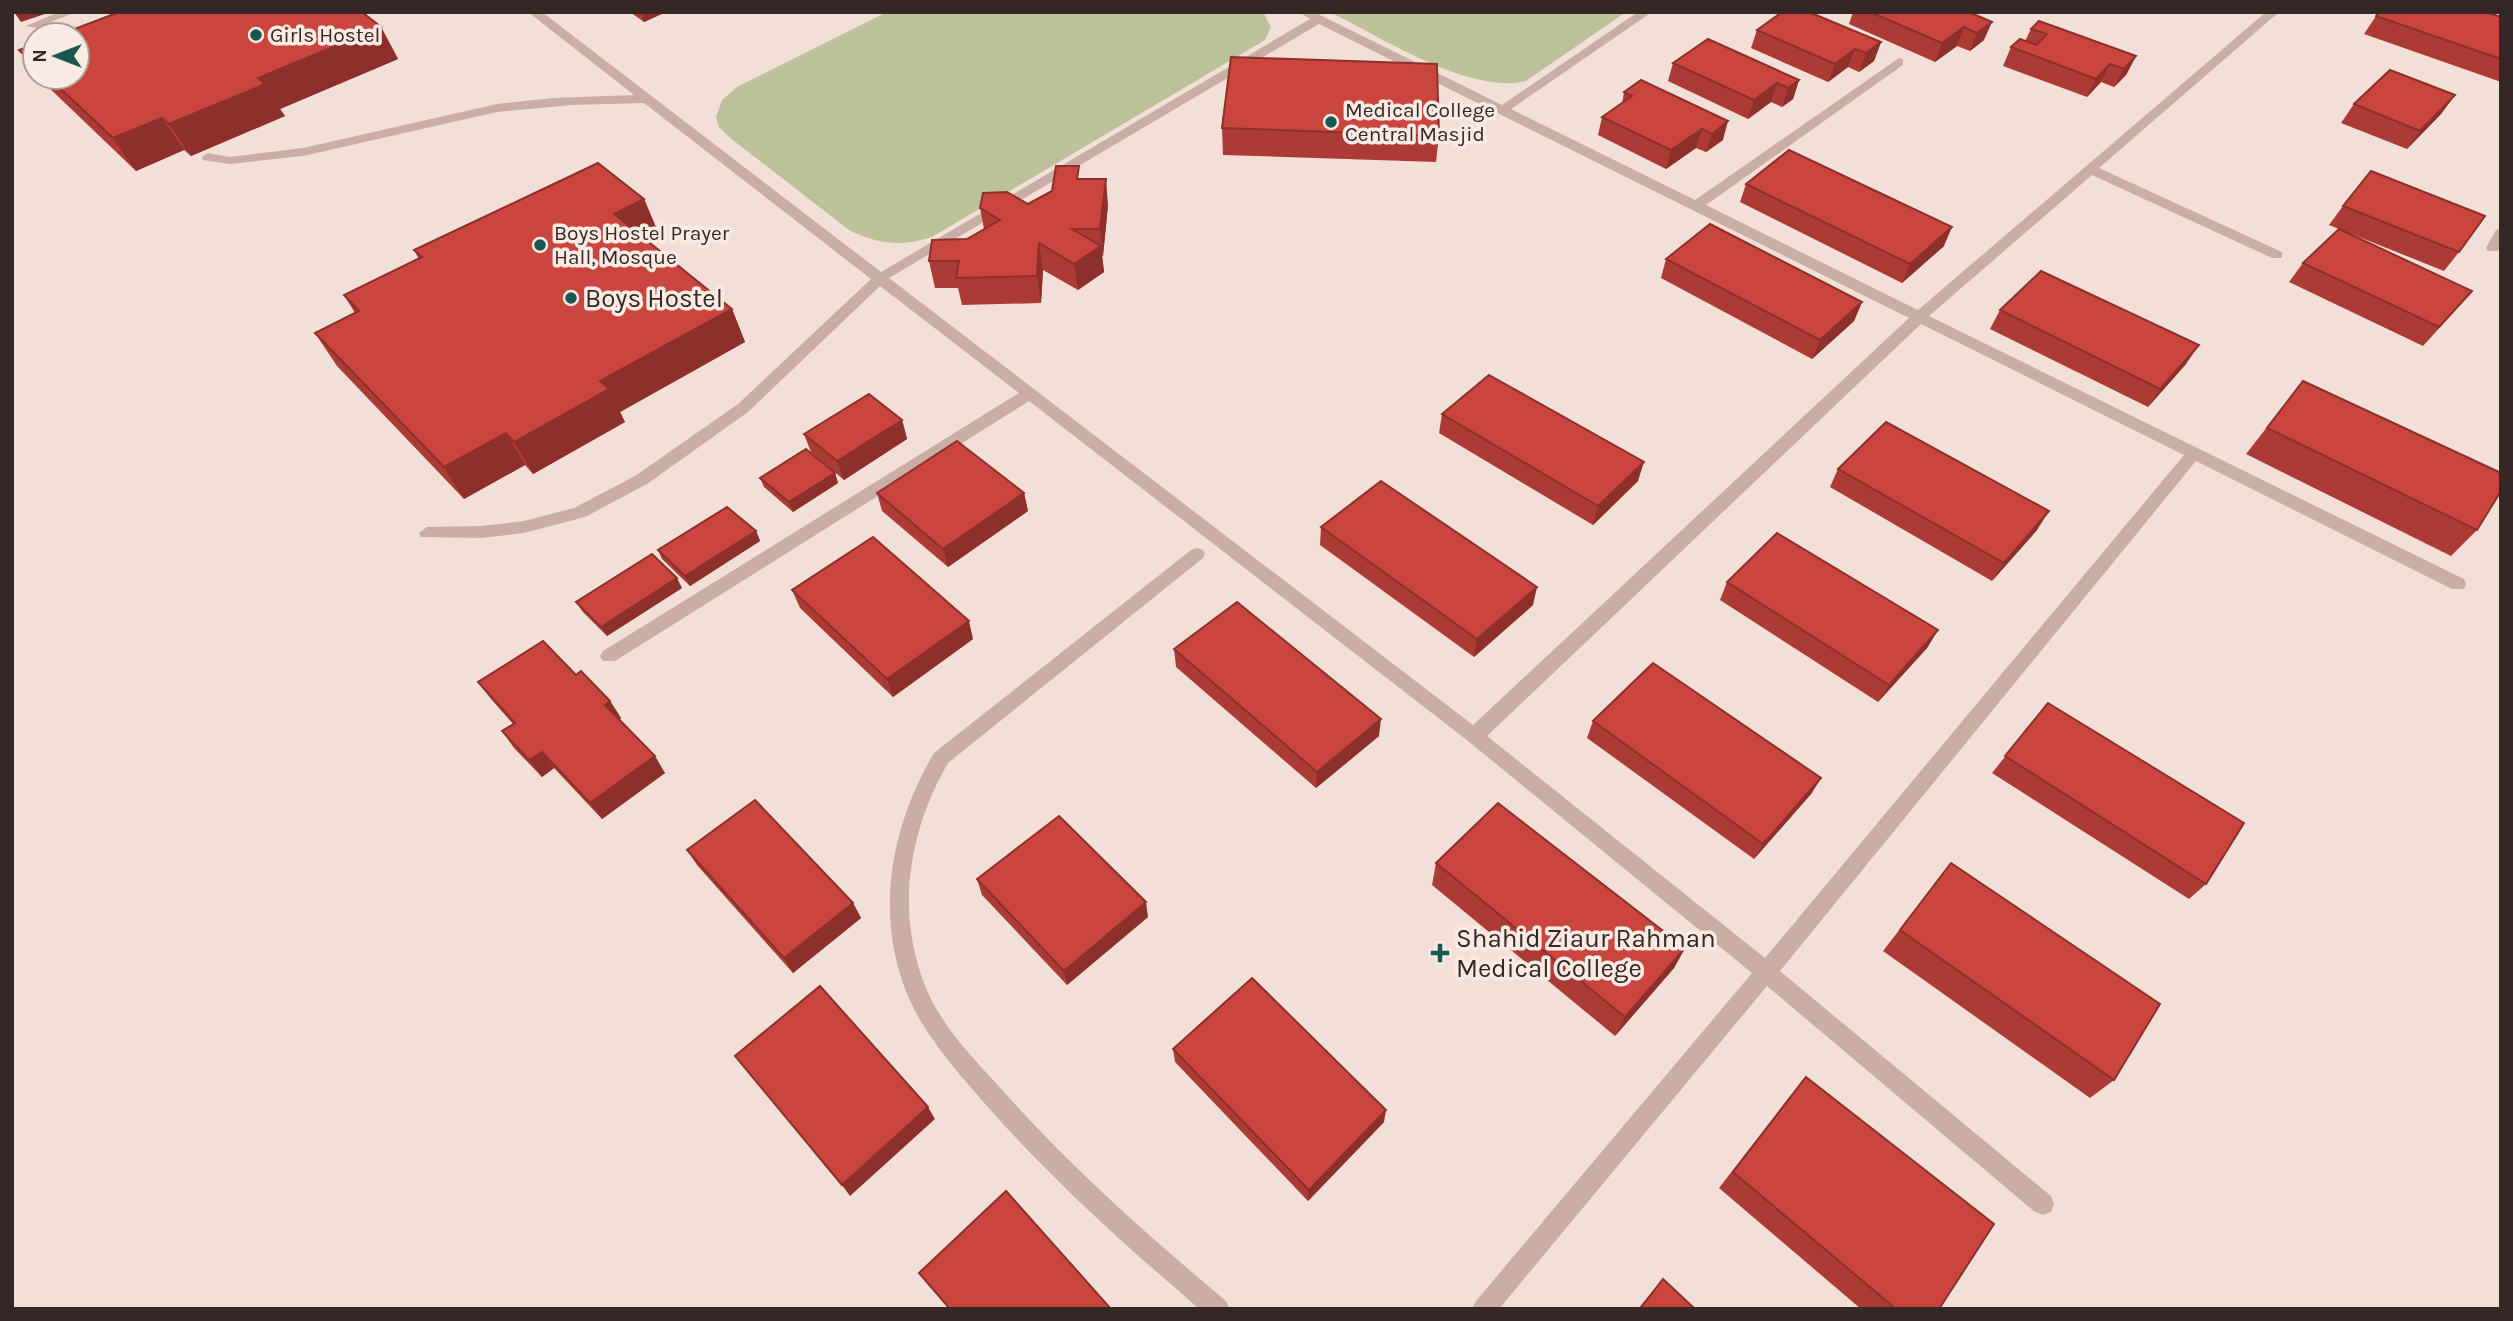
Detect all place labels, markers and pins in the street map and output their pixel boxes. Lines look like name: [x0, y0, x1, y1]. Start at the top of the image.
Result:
place label: Girls Hostel: [270, 23, 380, 47]
marker: Girls Hostel: [248, 27, 264, 43]
place label: Medical College Central Masjid: [1345, 98, 1495, 146]
marker: Medical College Central Masjid: [1323, 114, 1339, 130]
place label: Boys Hostel Prayer Hall, Mosque: [554, 221, 730, 269]
marker: Boys Hostel Prayer Hall, Mosque: [532, 237, 548, 253]
place label: Boys Hostel: [585, 283, 723, 314]
marker: Boys Hostel: [563, 290, 579, 306]
place label: Shahid Ziaur Rahman Medical College: [1456, 923, 1716, 984]
marker: Shahid Ziaur Rahman Medical College: [1430, 943, 1450, 963]

